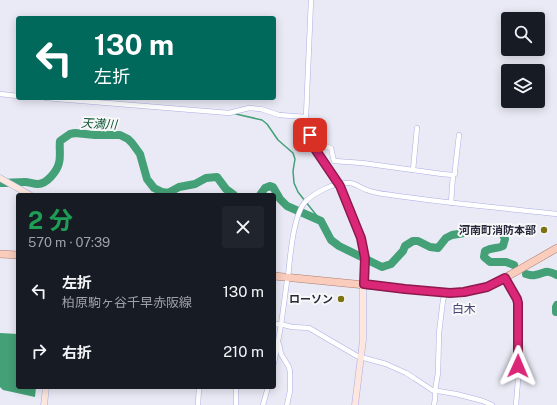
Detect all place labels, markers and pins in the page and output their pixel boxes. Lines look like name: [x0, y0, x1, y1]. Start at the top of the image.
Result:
pin: [293, 118, 327, 152]
place label: 河南町消防本部: [459, 224, 536, 236]
marker: 河南町消防本部: [539, 225, 549, 235]
place label: ローソン: [289, 293, 333, 305]
marker: ローソン: [336, 294, 346, 304]

